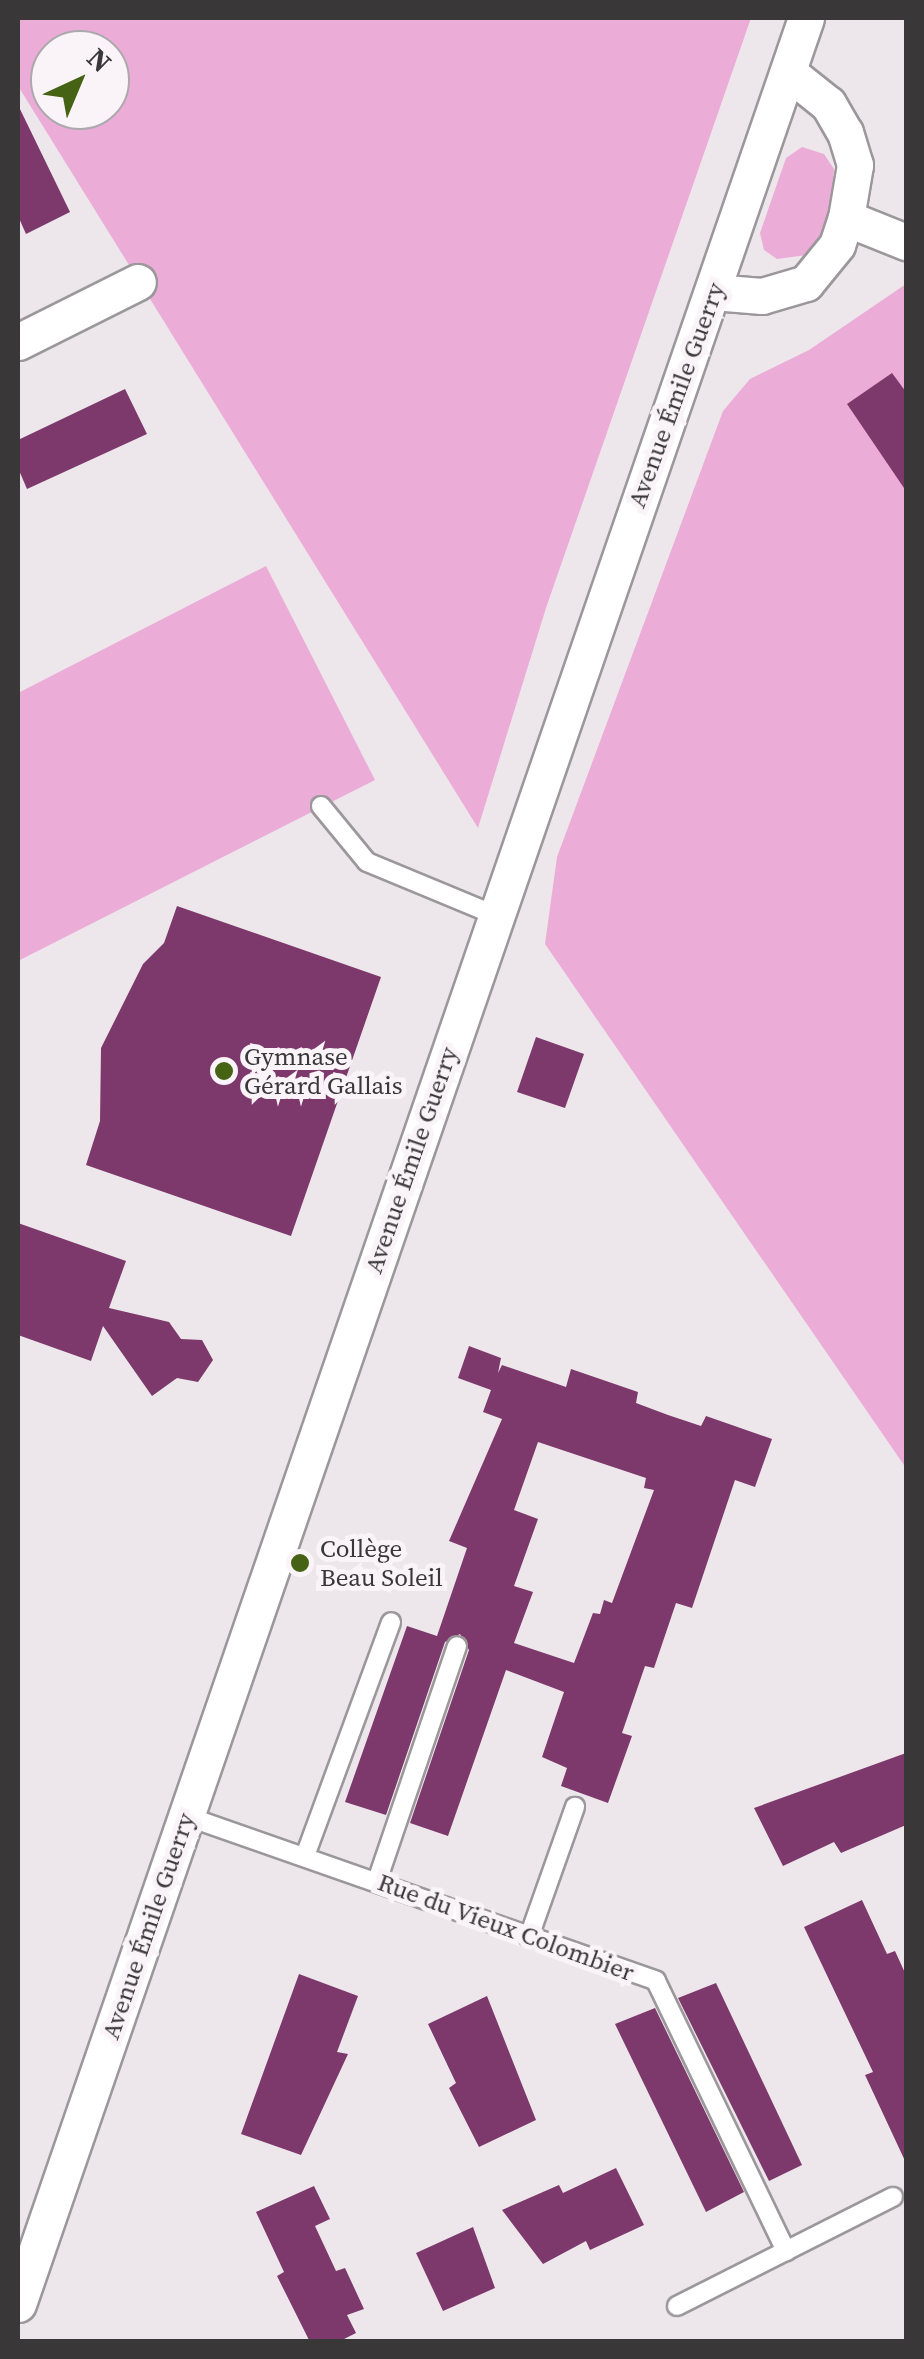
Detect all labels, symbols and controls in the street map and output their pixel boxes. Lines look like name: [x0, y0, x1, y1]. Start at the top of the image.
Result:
north arrow: [30, 30, 130, 130]
text: N: [79, 39, 120, 81]
street label: Avenue Émile Guerry: [621, 278, 731, 512]
place label: Gymnase Gérard Gallais: [244, 1042, 402, 1101]
street label: Avenue Émile Guerry: [358, 1043, 464, 1277]
marker: Gymnase Gérard Gallais: [213, 1060, 235, 1082]
place label: Collège Beau Soleil: [320, 1534, 443, 1593]
marker: Collège Beau Soleil: [289, 1552, 311, 1574]
street label: Avenue Émile Guerry: [95, 1809, 201, 2043]
street label: Rue du Vieux Colombier: [373, 1867, 639, 1987]

